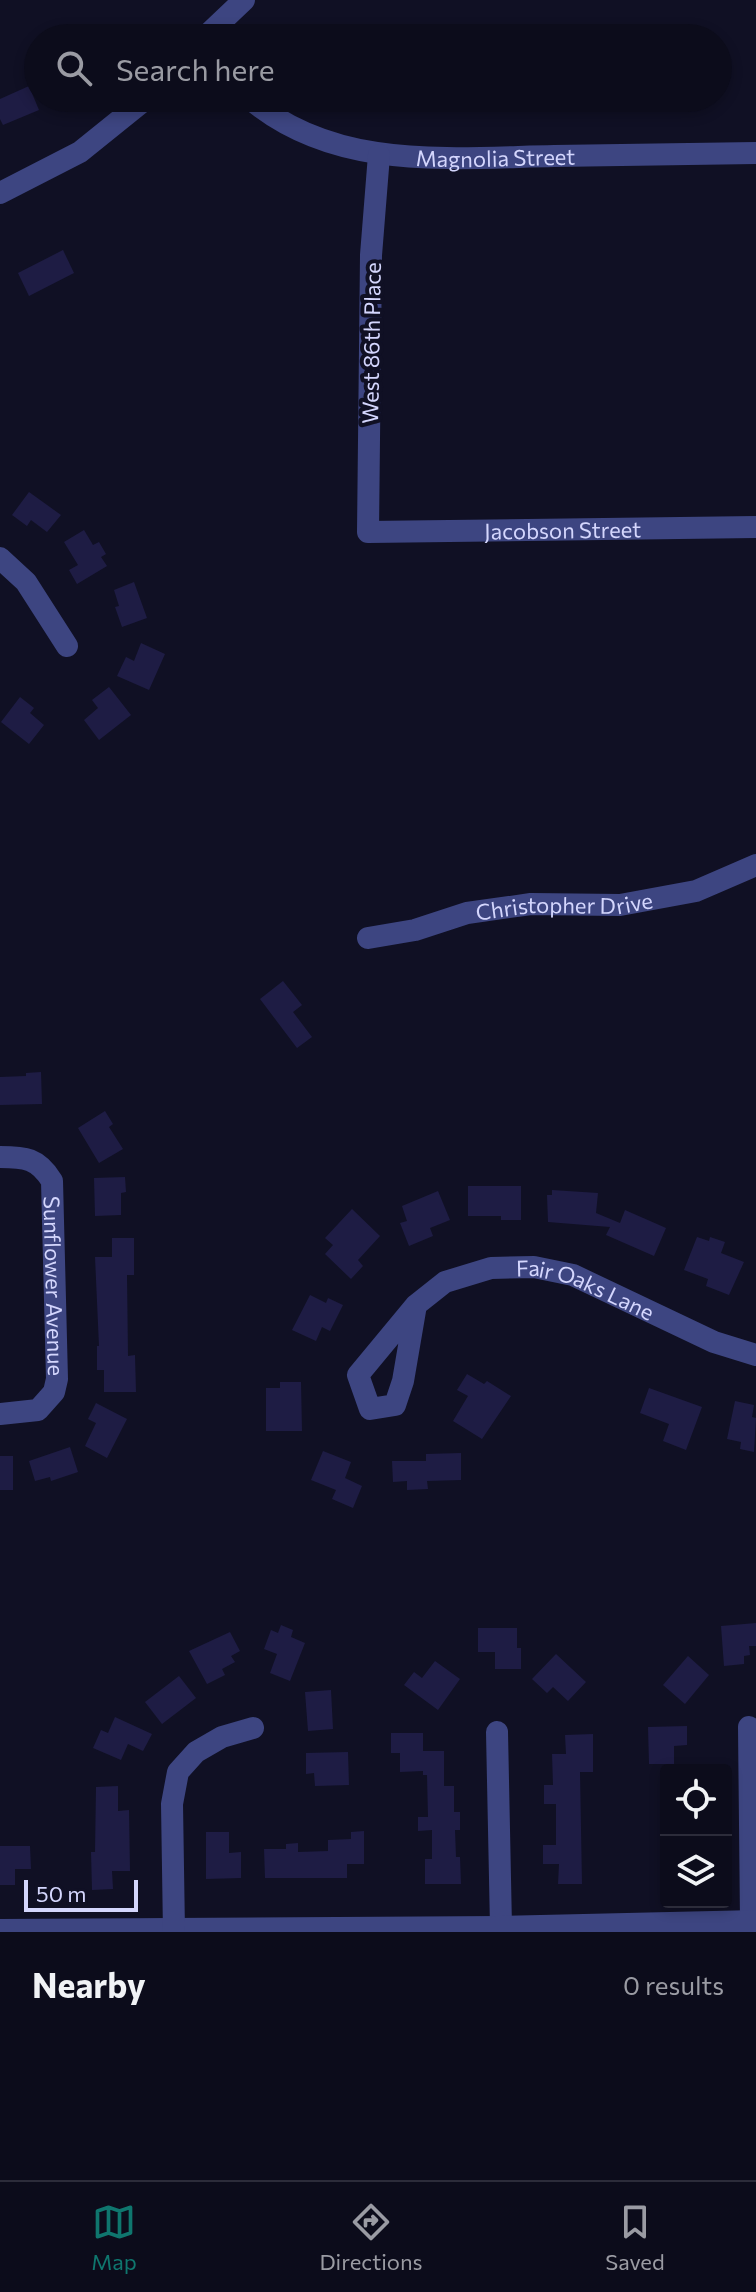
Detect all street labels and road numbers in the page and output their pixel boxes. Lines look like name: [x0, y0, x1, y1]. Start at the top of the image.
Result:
street label: Magnolia Street: [415, 142, 575, 172]
street label: West 86th Place: [356, 262, 386, 424]
street label: Jacobson Street: [484, 515, 641, 544]
street label: Christopher Drive: [474, 886, 655, 925]
street label: Sunflower Avenue: [39, 1196, 70, 1376]
street label: Fair Oaks Lane: [516, 1253, 659, 1325]

